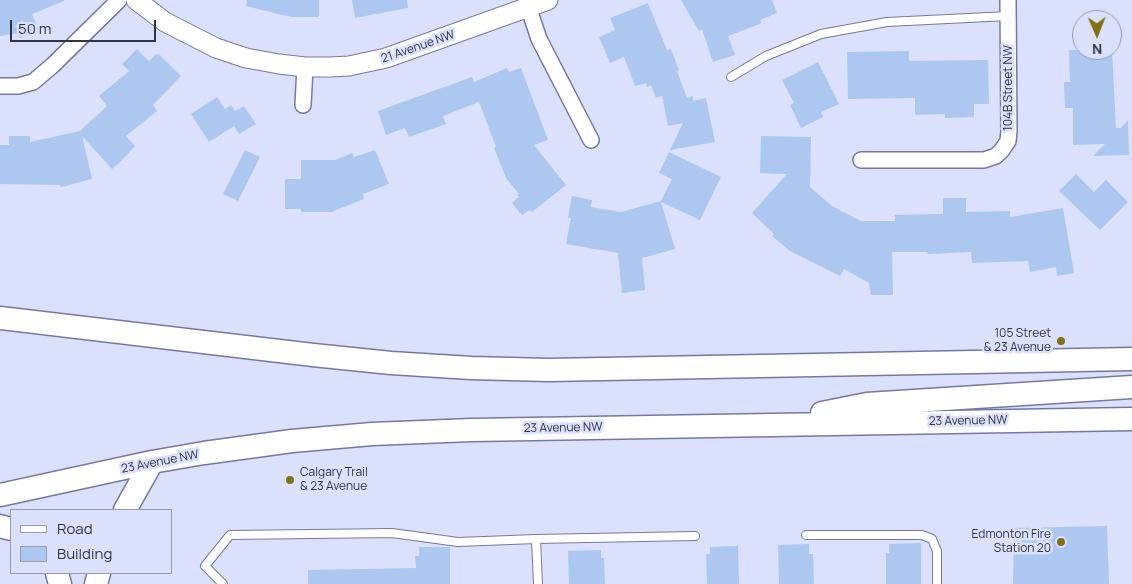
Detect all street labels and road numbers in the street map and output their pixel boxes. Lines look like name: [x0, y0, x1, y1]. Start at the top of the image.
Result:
street label: 21 Avenue NW: [379, 28, 457, 66]
street label: 104B Street NW: [1002, 45, 1016, 131]
street label: 23 Avenue NW: [928, 413, 1008, 429]
street label: 23 Avenue NW: [523, 420, 603, 436]
street label: 23 Avenue NW: [120, 447, 200, 477]

